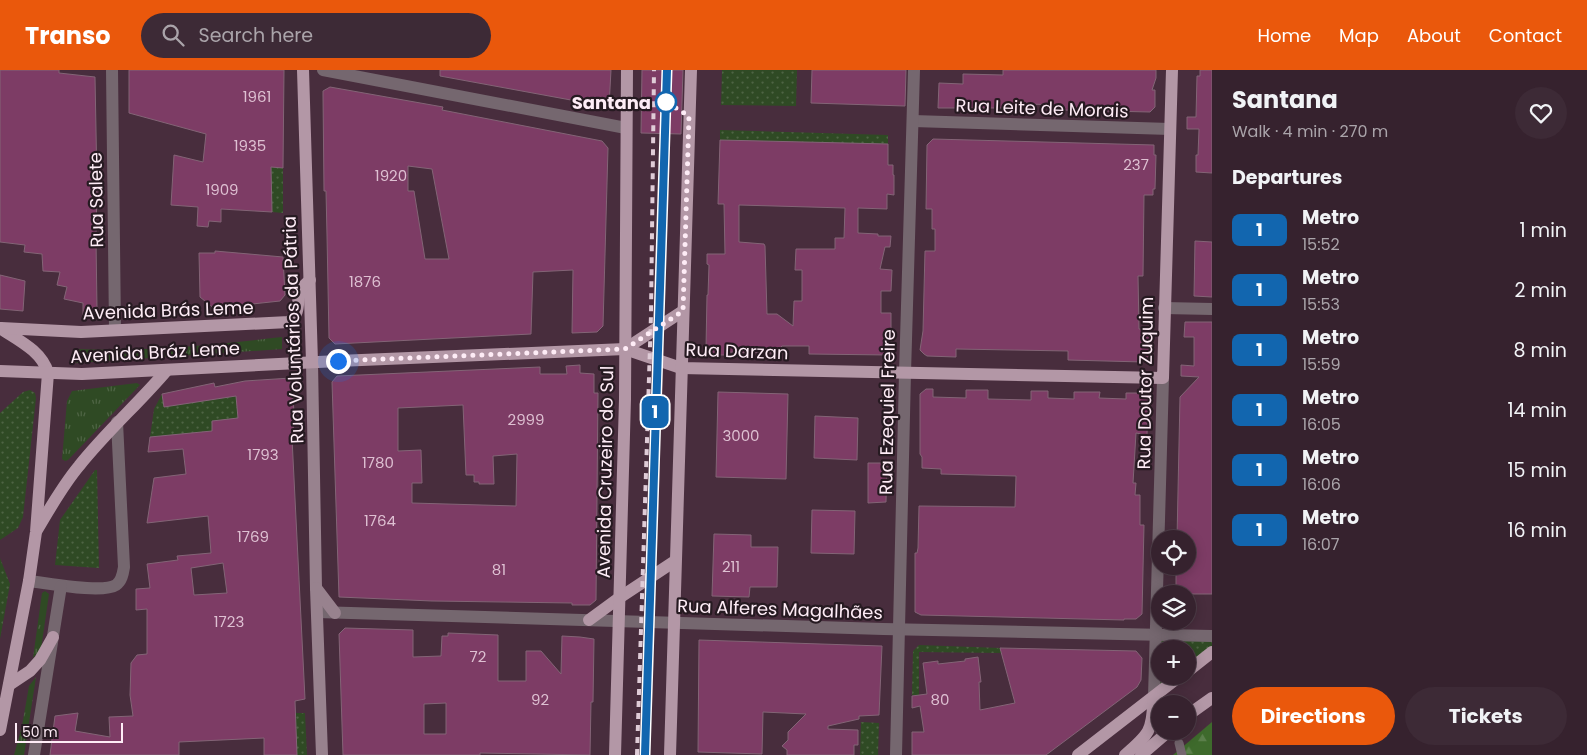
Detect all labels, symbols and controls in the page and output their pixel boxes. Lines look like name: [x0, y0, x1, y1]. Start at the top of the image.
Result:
search box: [141, 13, 491, 58]
text: Transo: [25, 19, 111, 52]
icon: search: [159, 21, 187, 49]
text: Search here: [199, 22, 313, 49]
text: Home: [1257, 23, 1311, 48]
text: Map: [1339, 23, 1379, 48]
text: About: [1407, 23, 1461, 48]
text: Contact: [1489, 23, 1562, 48]
text: Santana: [1232, 83, 1338, 116]
house number: 1961: [243, 86, 271, 107]
button: heart: [1515, 87, 1567, 139]
place label: Santana: [572, 90, 651, 115]
marker: Santana: [655, 91, 677, 113]
street label: Rua Leite de Morais: [955, 92, 1129, 124]
text: Walk · 4 min · 270 m: [1232, 120, 1388, 143]
house number: 1935: [234, 135, 266, 156]
street label: Rua Salete: [83, 152, 109, 248]
house number: 237: [1123, 154, 1149, 175]
text: Departures: [1232, 164, 1342, 191]
house number: 1920: [375, 165, 407, 186]
house number: 1909: [205, 179, 239, 200]
text: Metro: [1302, 204, 1359, 231]
street label: Rua Voluntários da Pátria: [277, 216, 309, 444]
text: 1: [1256, 217, 1263, 242]
text: 1 min: [1519, 217, 1567, 244]
text: 15:52: [1302, 233, 1340, 256]
text: Metro: [1302, 264, 1359, 291]
house number: 1876: [349, 271, 381, 292]
text: 1: [1256, 277, 1263, 302]
text: 2 min: [1515, 277, 1567, 304]
text: 15:53: [1302, 293, 1340, 316]
street label: Avenida Brás Leme: [82, 295, 254, 325]
street label: Rua Doutor Zuquim: [1131, 296, 1159, 470]
text: Metro: [1302, 324, 1359, 351]
street label: Rua Ezequiel Freire: [873, 329, 901, 495]
street label: Avenida Bráz Leme: [69, 335, 241, 369]
street label: Rua Darzan: [685, 337, 789, 365]
text: 1: [1256, 337, 1263, 362]
text: 8 min: [1514, 337, 1567, 364]
your location: [326, 349, 351, 374]
text: 15:59: [1302, 353, 1341, 376]
street label: Avenida Cruzeiro do Sul: [591, 366, 619, 578]
text: Metro: [1302, 384, 1359, 411]
line badge: 1: [639, 396, 671, 428]
text: 1: [1256, 397, 1263, 422]
text: 14 min: [1507, 397, 1567, 424]
text: 1: [652, 399, 658, 424]
house number: 2999: [508, 409, 544, 430]
text: 16:05: [1302, 413, 1341, 436]
house number: 3000: [722, 425, 760, 446]
house number: 1793: [247, 444, 279, 465]
text: Metro: [1302, 444, 1359, 471]
house number: 1780: [362, 452, 394, 473]
text: 1: [1256, 457, 1263, 482]
text: 15 min: [1508, 457, 1567, 484]
text: 16:06: [1302, 473, 1341, 496]
text: Metro: [1302, 504, 1359, 531]
house number: 1764: [364, 510, 396, 531]
text: 1: [1256, 517, 1263, 542]
text: 16 min: [1507, 517, 1567, 544]
house number: 1769: [237, 526, 269, 547]
map controls: [1151, 530, 1196, 740]
button: locate: [1151, 530, 1196, 575]
text: 16:07: [1302, 533, 1339, 556]
house number: 211: [722, 556, 740, 577]
house number: 81: [492, 559, 506, 580]
button: layers: [1151, 585, 1196, 630]
street label: Rua Alferes Magalhães: [677, 593, 883, 625]
house number: 1723: [214, 611, 244, 632]
button: +: [1151, 640, 1196, 685]
house number: 72: [470, 646, 486, 667]
button: Directions: [1232, 687, 1395, 745]
button: Tickets: [1405, 687, 1567, 745]
house number: 92: [531, 689, 549, 710]
house number: 80: [931, 689, 949, 710]
button: −: [1151, 695, 1196, 740]
scale bar: [15, 720, 122, 743]
text: 50 m: [22, 722, 58, 742]

